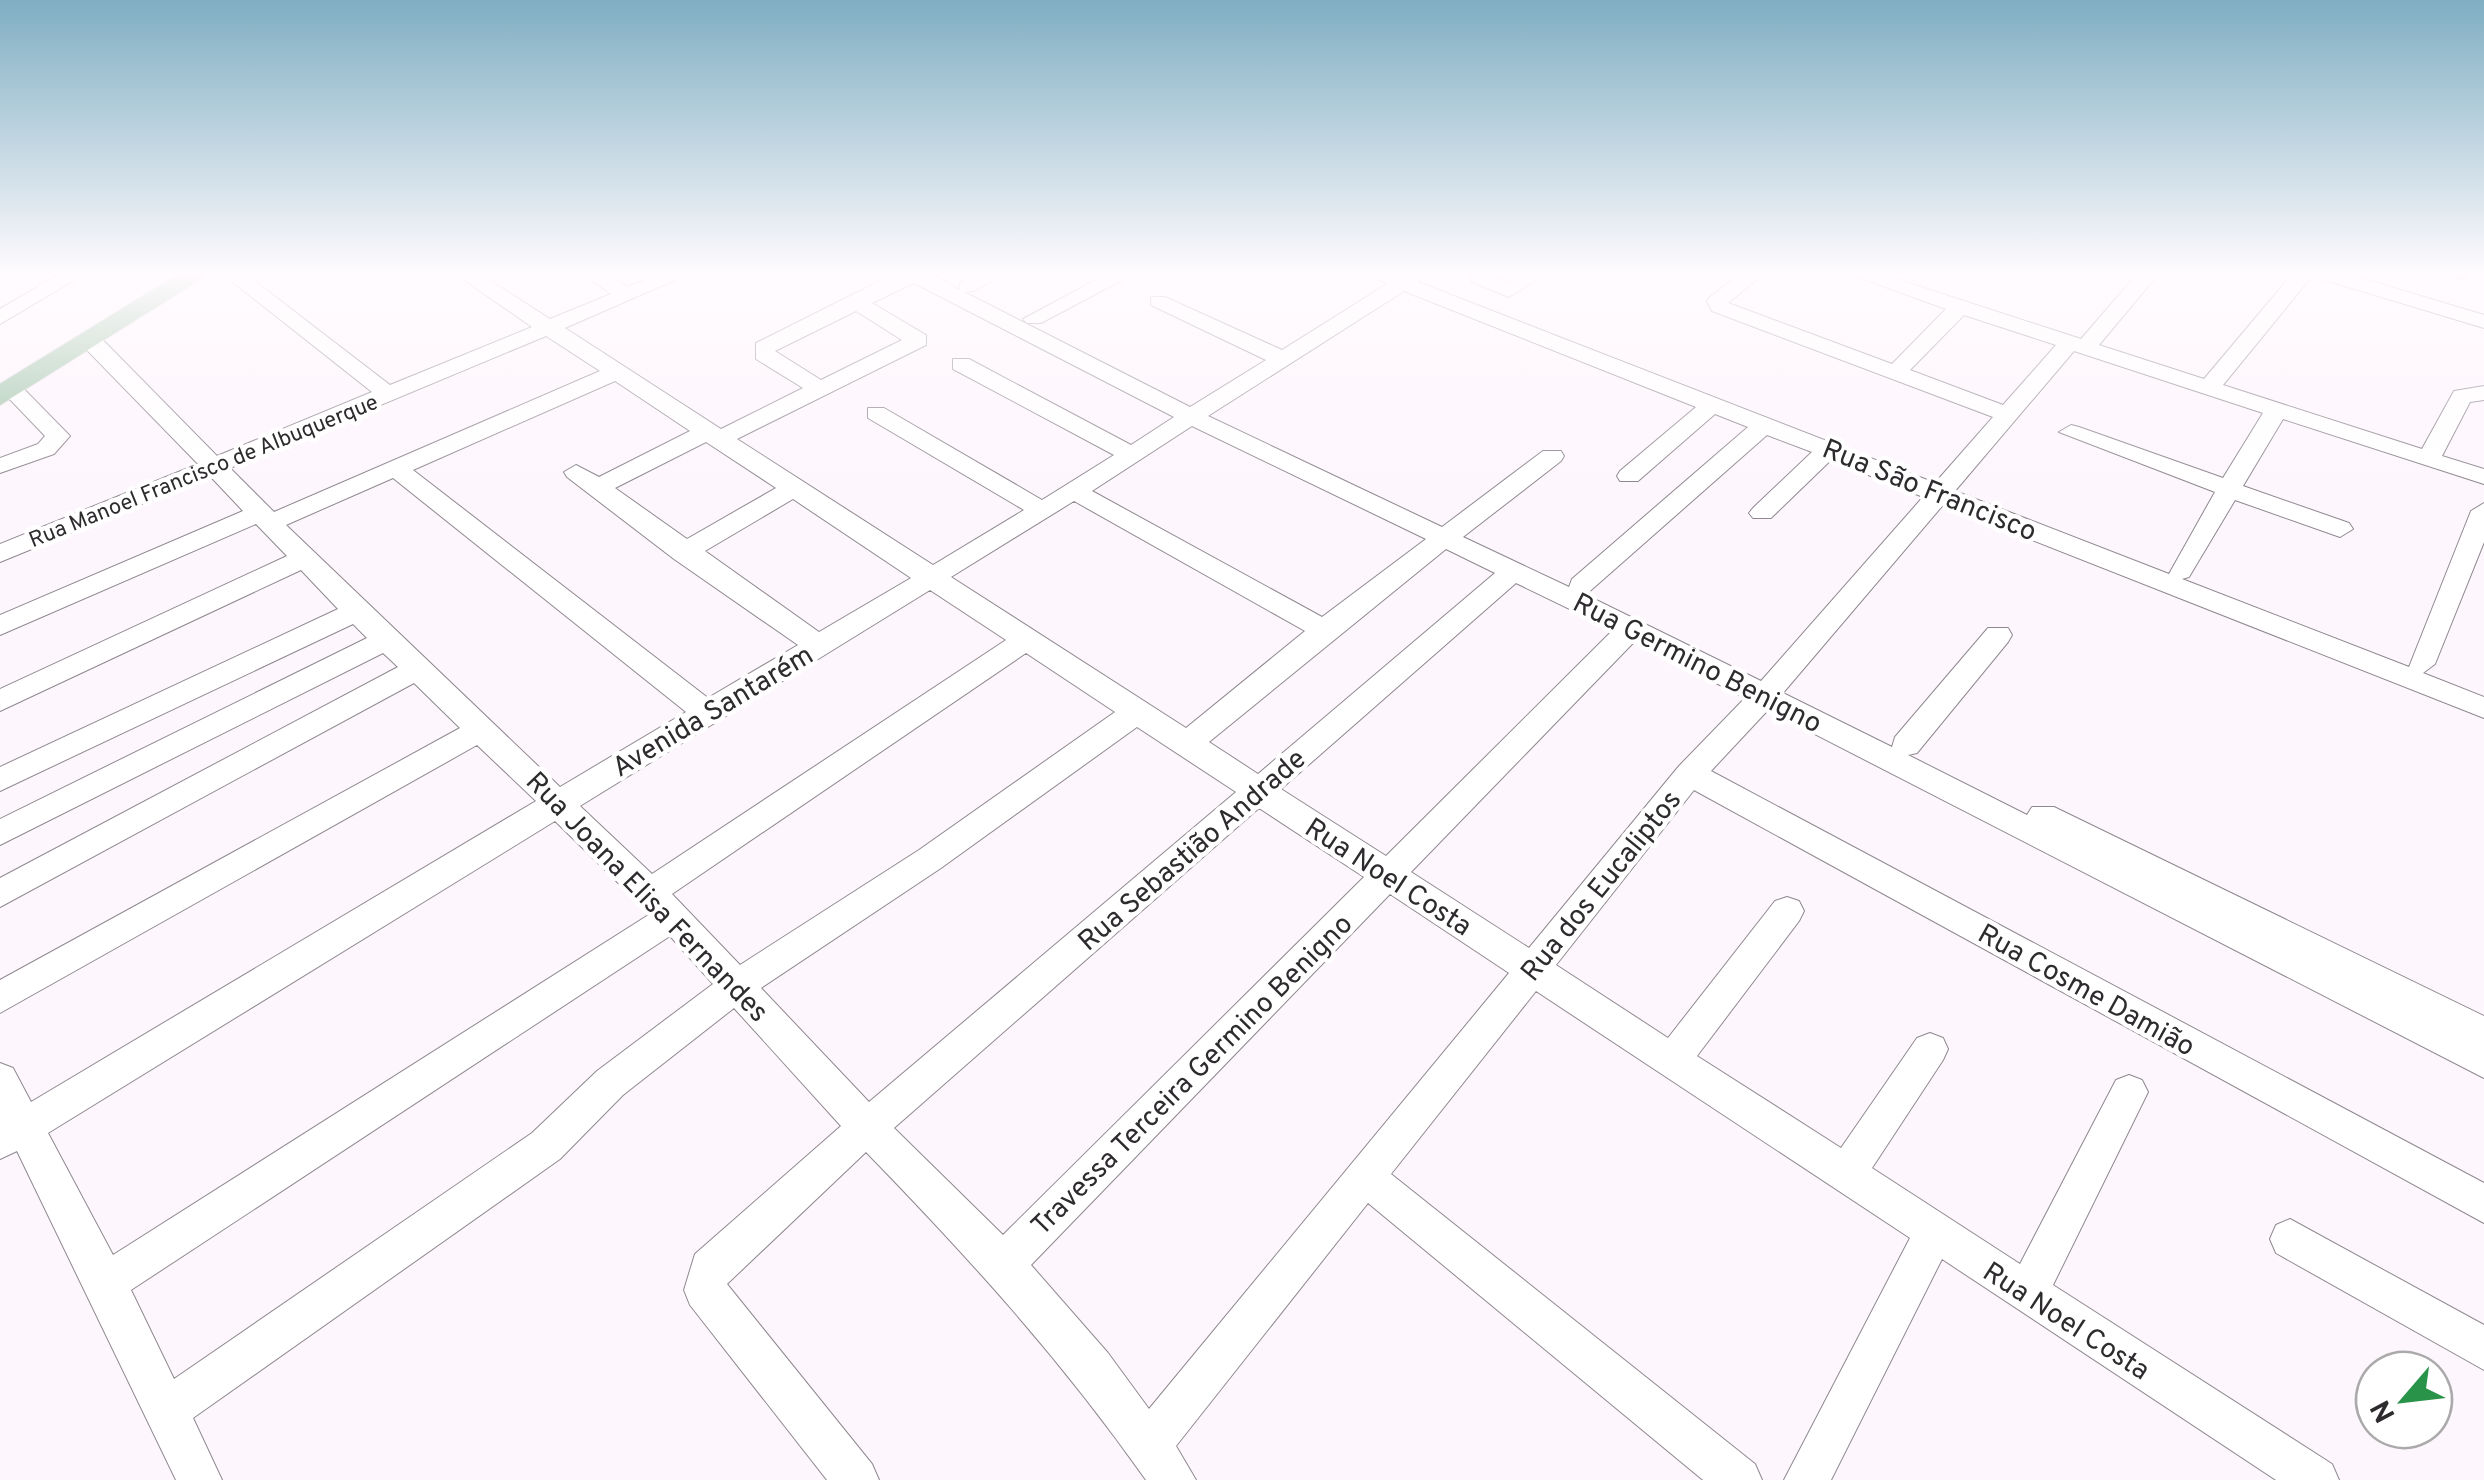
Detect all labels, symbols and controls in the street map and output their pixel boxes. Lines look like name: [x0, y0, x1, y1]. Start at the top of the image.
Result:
street label: Rua Manoel Francisco de Albuquerque: [25, 390, 383, 555]
street label: Rua São Francisco: [1816, 432, 2041, 551]
street label: Rua Germino Benigno: [1566, 586, 1827, 743]
street label: Avenida Santarém: [606, 638, 821, 787]
street label: Rua Sebastião Andrade: [1071, 742, 1314, 960]
street label: Rua Joana Elisa Fernandes: [517, 765, 775, 1031]
street label: Rua dos Eucaliptos: [1514, 784, 1691, 990]
street label: Rua Noel Costa: [1297, 811, 1478, 946]
street label: Travessa Terceira Germino Benigno: [1025, 908, 1362, 1245]
street label: Rua Cosme Damião: [1971, 917, 2200, 1066]
street label: Rua Noel Costa: [1975, 1255, 2156, 1390]
north arrow: [2354, 1350, 2454, 1450]
text: N: [2364, 1393, 2405, 1428]

